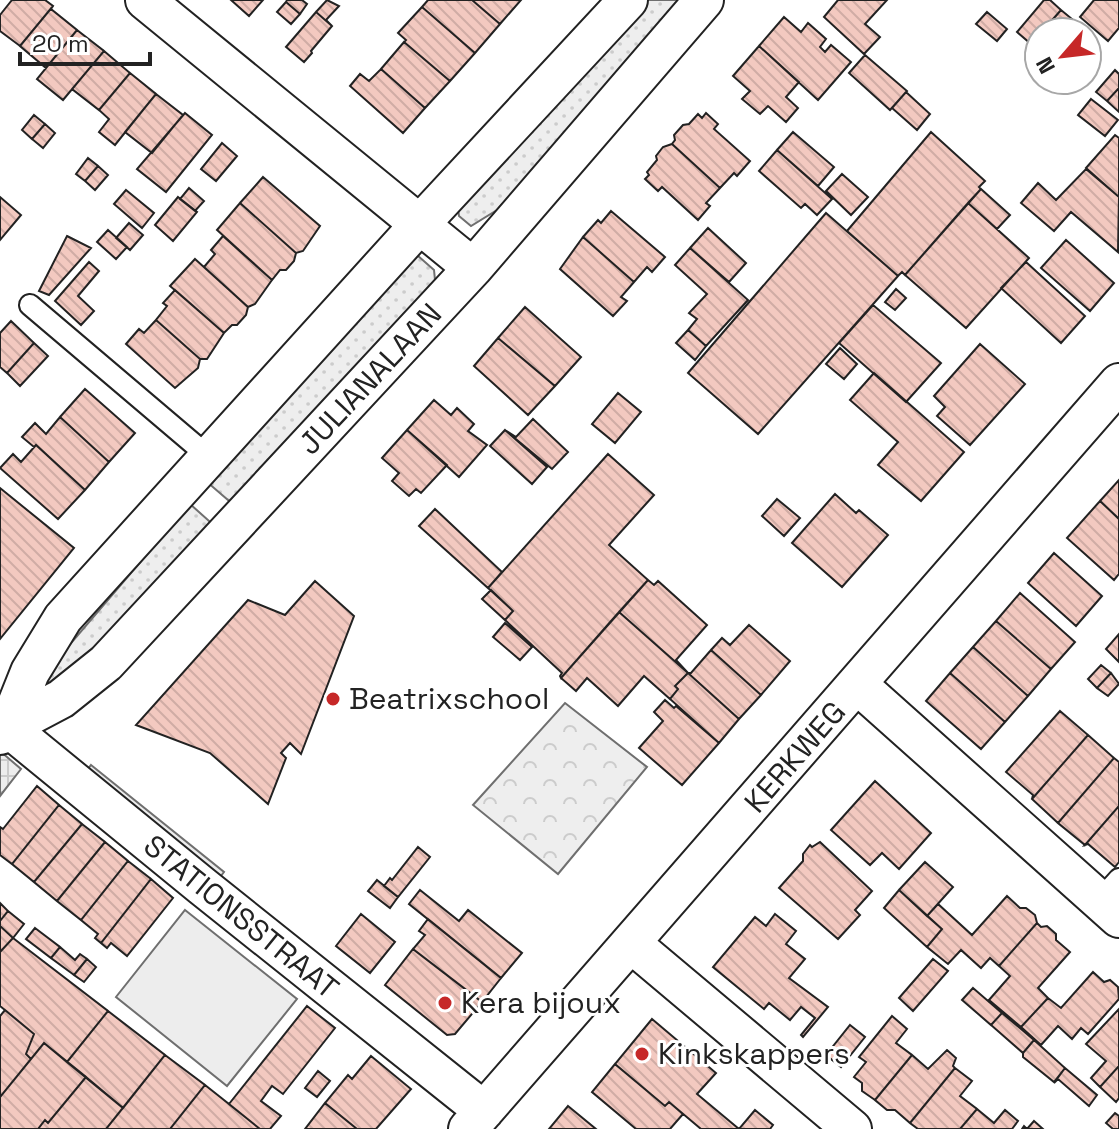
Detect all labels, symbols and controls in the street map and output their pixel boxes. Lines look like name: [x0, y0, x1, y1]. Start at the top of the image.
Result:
scale bar: [20, 16, 150, 66]
north arrow: [1023, 16, 1103, 96]
text: 20 m: [32, 28, 89, 59]
text: N: [1030, 52, 1061, 78]
street label: JULIANALAAN: [289, 295, 450, 463]
place label: Beatrixschool: [349, 679, 549, 718]
marker: Beatrixschool: [324, 690, 342, 708]
street label: KERKWEG: [735, 693, 854, 821]
street label: STATIONSSTRAAT: [136, 826, 347, 1007]
place label: Kera bijoux: [461, 983, 621, 1022]
marker: Kera bijoux: [436, 994, 454, 1012]
place label: Kinkskappers: [658, 1034, 850, 1073]
marker: Kinkskappers: [633, 1045, 651, 1063]

